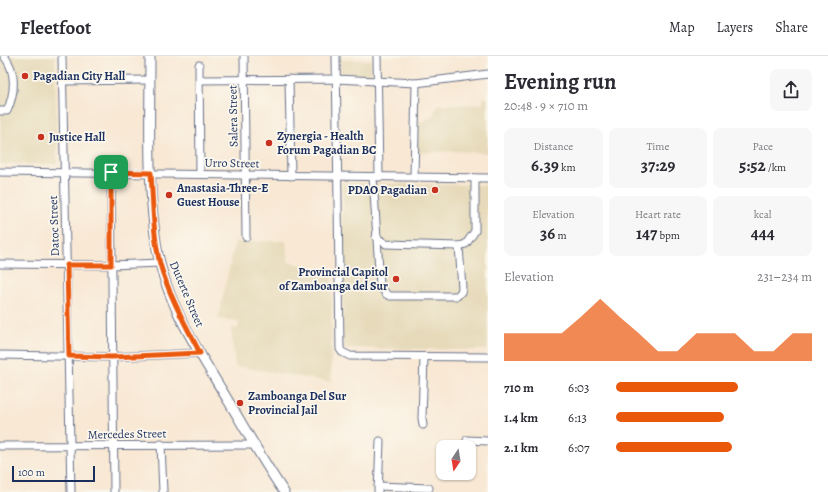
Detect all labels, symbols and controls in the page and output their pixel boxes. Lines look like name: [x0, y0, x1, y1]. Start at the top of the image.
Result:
text: Fleetfoot: [20, 15, 91, 41]
text: Map: [669, 18, 695, 37]
text: Layers: [717, 18, 753, 37]
text: Share: [775, 18, 808, 37]
text: Evening run: [504, 67, 616, 97]
place label: Pagadian City Hall: [33, 68, 126, 84]
button: share: [770, 69, 812, 111]
marker: Pagadian City Hall: [20, 71, 30, 81]
street label: Salera Street: [224, 85, 242, 147]
text: 20:48 · 9 × 710 m: [504, 97, 588, 114]
place label: Zynergia - Health Forum Pagadian BC: [277, 128, 376, 158]
place label: Justice Hall: [49, 129, 106, 145]
marker: Justice Hall: [36, 132, 46, 142]
marker: Zynergia - Health Forum Pagadian BC: [264, 138, 274, 148]
text: Distance: [534, 139, 573, 154]
text: Time: [647, 139, 669, 154]
text: Pace: [752, 139, 773, 154]
text: 6.39: [531, 154, 559, 177]
text: 37:29: [641, 154, 675, 177]
text: 5:52: [739, 154, 766, 177]
pin: [94, 155, 128, 189]
street label: Urro Street: [204, 155, 260, 171]
text: km: [559, 160, 576, 175]
text: /km: [766, 160, 786, 175]
icon: arrive: [100, 161, 122, 183]
place label: Anastasia-Three-E Guest House: [176, 180, 268, 210]
place label: PDAO Pagadian: [348, 182, 427, 198]
marker: PDAO Pagadian: [430, 185, 440, 195]
marker: Anastasia-Three-E Guest House: [164, 190, 174, 200]
street label: Datoc Street: [45, 195, 63, 257]
text: Elevation: [532, 207, 574, 222]
text: Heart rate: [635, 207, 681, 222]
text: kcal: [754, 207, 771, 222]
text: 36: [540, 222, 555, 245]
text: 147: [636, 222, 657, 245]
text: 444: [751, 222, 775, 245]
text: m: [555, 228, 567, 243]
text: bpm: [657, 228, 680, 243]
street label: Duterte Street: [166, 259, 208, 329]
place label: Provincial Capitol of Zamboanga del Sur: [279, 264, 389, 294]
text: Elevation: [504, 268, 554, 285]
text: 231–234 m: [757, 268, 812, 285]
marker: Provincial Capitol of Zamboanga del Sur: [391, 274, 401, 284]
text: 710 m: [504, 379, 534, 396]
text: 6:03: [568, 379, 589, 396]
place label: Zamboanga Del Sur Provincial Jail: [248, 388, 347, 418]
marker: Zamboanga Del Sur Provincial Jail: [235, 398, 245, 408]
text: 1.4 km: [504, 409, 538, 426]
text: 6:13: [568, 409, 587, 426]
street label: Mercedes Street: [88, 425, 166, 443]
text: 2.1 km: [504, 439, 538, 456]
text: 6:07: [568, 439, 590, 456]
north arrow: [436, 440, 476, 480]
map controls: [436, 440, 476, 480]
scale bar: [12, 464, 95, 483]
text: 100 m: [18, 465, 45, 480]

